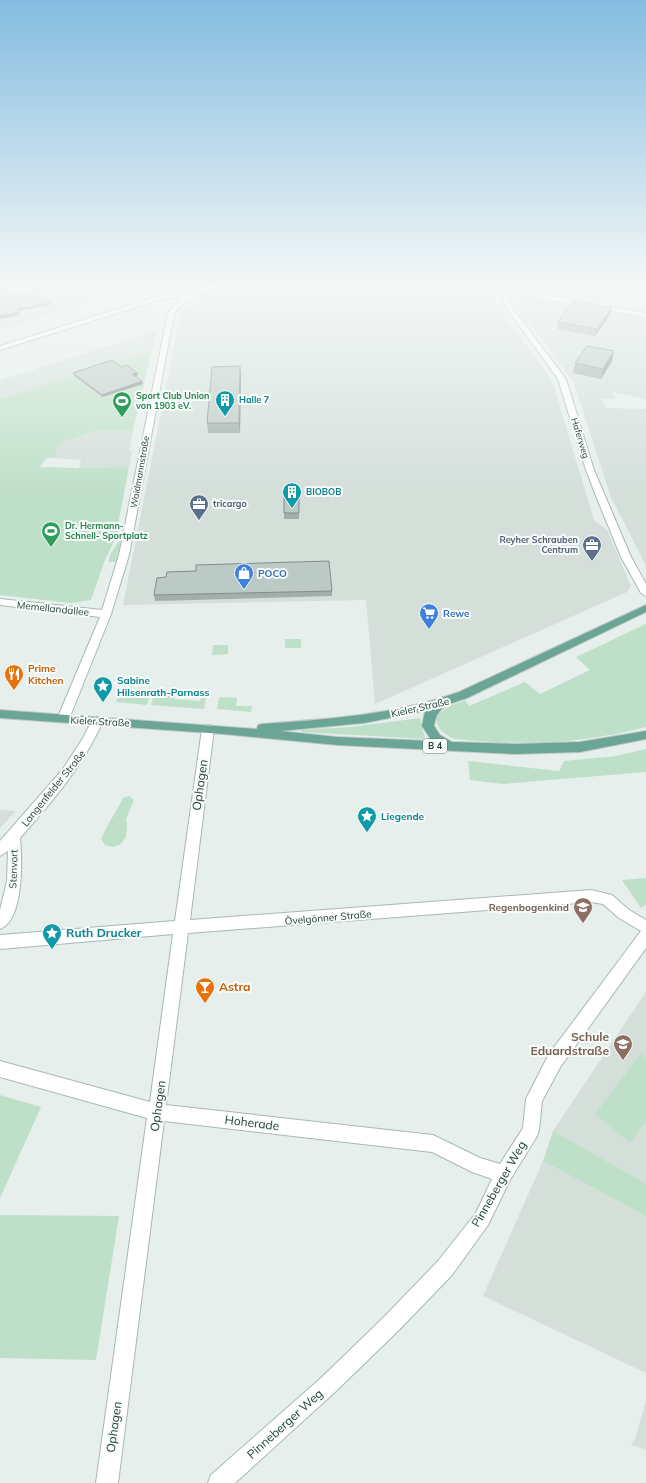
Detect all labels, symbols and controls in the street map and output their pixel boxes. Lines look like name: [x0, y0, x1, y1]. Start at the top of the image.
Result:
building icon: Halle 7: [214, 389, 236, 417]
sports icon: Sport Club Union von 1903 eV.: [111, 390, 133, 418]
place label: Sport Club Union von 1903 eV.: [135, 390, 210, 411]
place label: Halle 7: [239, 394, 269, 405]
street label: Haferweg: [569, 416, 592, 459]
street label: Waidmannstraße: [128, 435, 151, 509]
building icon: BIOBOB: [281, 481, 303, 509]
place label: BIOBOB: [306, 486, 341, 497]
office icon: tricargo: [188, 493, 210, 521]
place label: tricargo: [213, 498, 247, 509]
sports icon: Dr. Hermann- Schnell- Sportplatz: [40, 520, 62, 548]
place label: Dr. Hermann- Schnell- Sportplatz: [65, 520, 148, 541]
place label: Reyher Schrauben Centrum: [500, 534, 578, 555]
office icon: Reyher Schrauben Centrum: [581, 534, 603, 562]
shop icon: POCO: [233, 562, 255, 590]
place label: POCO: [258, 567, 287, 580]
street label: Memellandallee: [16, 598, 90, 619]
supermarket icon: Rewe: [418, 602, 440, 630]
place label: Rewe: [443, 607, 470, 620]
place label: Prime Kitchen: [28, 662, 64, 687]
restaurant icon: Prime Kitchen: [3, 663, 25, 691]
place label: Sabine Hilsenrath-Parnass: [117, 674, 210, 699]
place icon: Sabine Hilsenrath-Parnass: [92, 675, 114, 703]
street label: Kieler Straße: [390, 694, 450, 720]
street label: Kieler Straße: [70, 713, 130, 730]
road number: B 4: [423, 739, 447, 753]
street label: Langenfelder Straße: [19, 748, 88, 829]
street label: Ophagen: [188, 758, 211, 811]
place icon: Liegende: [356, 805, 378, 833]
place label: Liegende: [381, 810, 425, 823]
street label: Stenvort: [6, 849, 21, 889]
school or university icon: Regenbogenkind: [572, 896, 594, 924]
place label: Regenbogenkind: [489, 901, 569, 914]
street label: Övelgönner Straße: [284, 907, 372, 928]
place icon: Ruth Drucker: [41, 922, 63, 950]
place label: Ruth Drucker: [66, 925, 142, 940]
bar icon: Astra: [194, 976, 216, 1004]
place label: Astra: [219, 979, 251, 994]
place label: Schule Eduardstraße: [531, 1029, 609, 1058]
school or university icon: Schule Eduardstraße: [612, 1033, 634, 1061]
street label: Ophagen: [146, 1079, 169, 1132]
street label: Hoherade: [224, 1112, 280, 1133]
street label: Pinneberger Weg: [468, 1138, 529, 1229]
street label: Pinneberger Weg: [244, 1386, 326, 1462]
street label: Ophagen: [102, 1400, 125, 1453]

